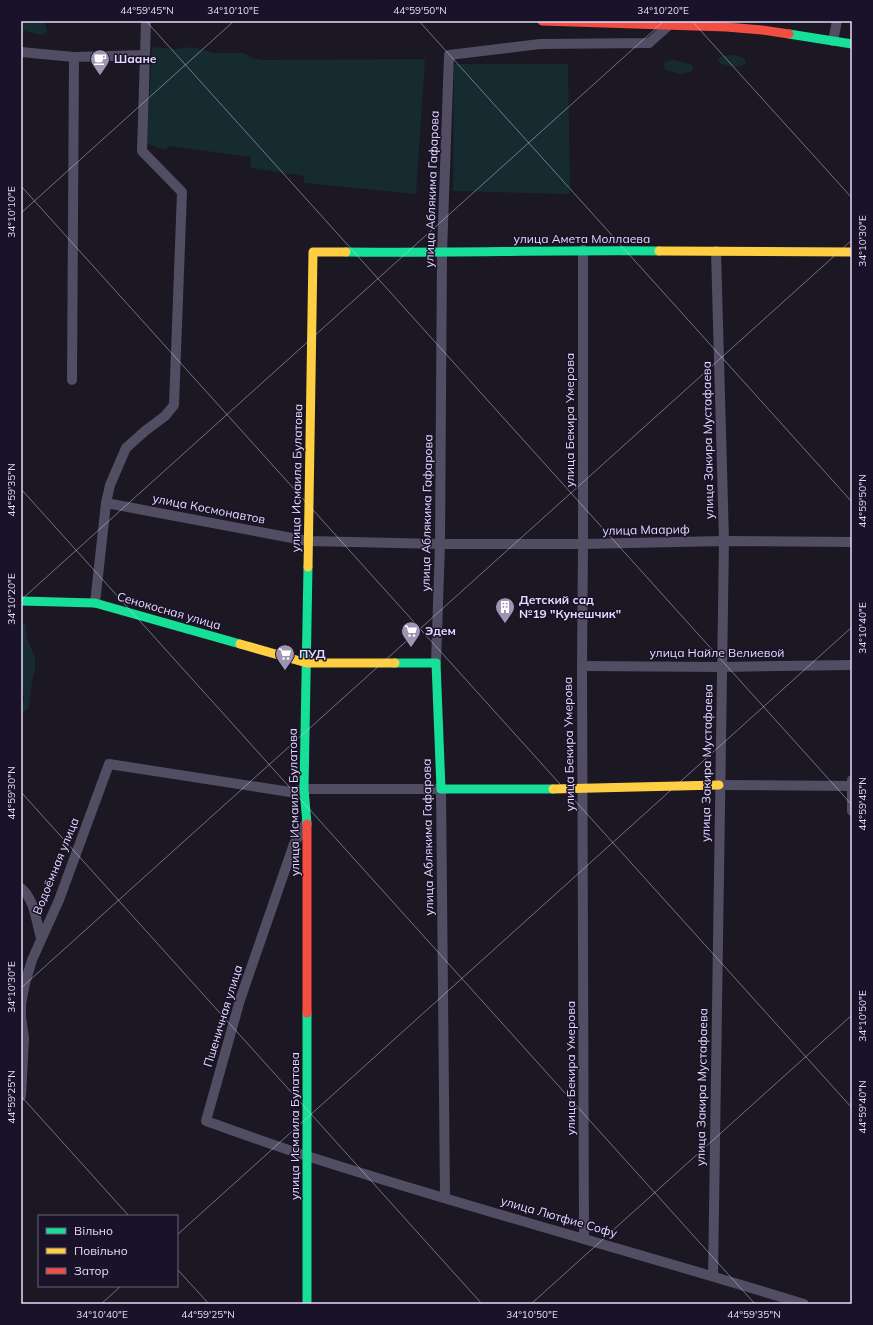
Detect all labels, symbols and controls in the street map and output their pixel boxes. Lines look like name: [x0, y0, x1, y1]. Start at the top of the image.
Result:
text: 44°59'45"N: [120, 4, 174, 17]
text: 34°10'10"E: [207, 4, 259, 17]
text: 44°59'50"N: [393, 4, 447, 17]
text: 34°10'20"E: [637, 4, 689, 17]
cafe icon: Шаане: [89, 48, 111, 76]
place label: Шаане: [114, 51, 157, 66]
street label: улица Аблякима Гафарова: [421, 110, 442, 268]
text: 34°10'10"E: [5, 186, 18, 238]
text: 34°10'30"E: [856, 215, 869, 267]
street label: улица Амета Моллаева: [514, 231, 650, 246]
street label: улица Бекира Умерова: [562, 353, 577, 487]
street label: улица Закира Мустафаева: [699, 361, 716, 519]
street label: улица Исмаила Булатова: [288, 404, 305, 552]
street label: улица Аблякима Гафарова: [418, 434, 435, 592]
text: 44°59'35"N: [5, 463, 18, 517]
text: 44°59'50"N: [856, 474, 869, 528]
street label: улица Космонавтов: [152, 490, 267, 527]
street label: улица Маариф: [602, 521, 690, 538]
text: 34°10'20"E: [5, 573, 18, 625]
street label: Сенокосная улица: [115, 588, 223, 633]
place label: Детский сад №19 "Кунешчик": [519, 592, 621, 621]
building icon: Детский сад №19 "Кунешчик": [494, 596, 516, 624]
text: 34°10'40"E: [856, 602, 869, 654]
supermarket icon: Эдем: [400, 620, 422, 648]
place label: Эдем: [425, 623, 456, 638]
supermarket icon: ПУД: [274, 643, 296, 671]
street label: улица Найле Велиевой: [649, 645, 785, 660]
place label: ПУД: [299, 646, 326, 661]
street label: улица Бекира Умерова: [560, 677, 577, 811]
street label: улица Закира Мустафаева: [698, 684, 715, 842]
street label: улица Исмаила Булатова: [285, 728, 302, 876]
street label: улица Аблякима Гафарова: [419, 758, 436, 916]
text: 44°59'30"N: [5, 766, 18, 820]
text: 44°59'45"N: [856, 777, 869, 831]
street label: Водоёмная улица: [29, 815, 82, 917]
text: 34°10'30"E: [5, 961, 18, 1013]
street label: Пшеничная улица: [200, 963, 245, 1069]
text: 34°10'50"E: [856, 990, 869, 1042]
street label: улица Бекира Умерова: [563, 1001, 578, 1135]
street label: улица Закира Мустафаева: [693, 1008, 710, 1166]
street label: улица Исмаила Булатова: [287, 1052, 302, 1200]
text: 44°59'25"N: [5, 1070, 18, 1124]
text: 44°59'40"N: [856, 1080, 869, 1134]
street label: улица Лютфие Софу: [499, 1193, 619, 1240]
legend: [38, 1215, 178, 1287]
text: Вільно: [74, 1223, 113, 1238]
text: Повільно: [74, 1243, 128, 1258]
text: Затор: [74, 1263, 109, 1278]
text: 34°10'40"E: [76, 1308, 128, 1321]
text: 44°59'25"N: [181, 1308, 235, 1321]
text: 34°10'50"E: [506, 1308, 558, 1321]
text: 44°59'35"N: [727, 1308, 781, 1321]

